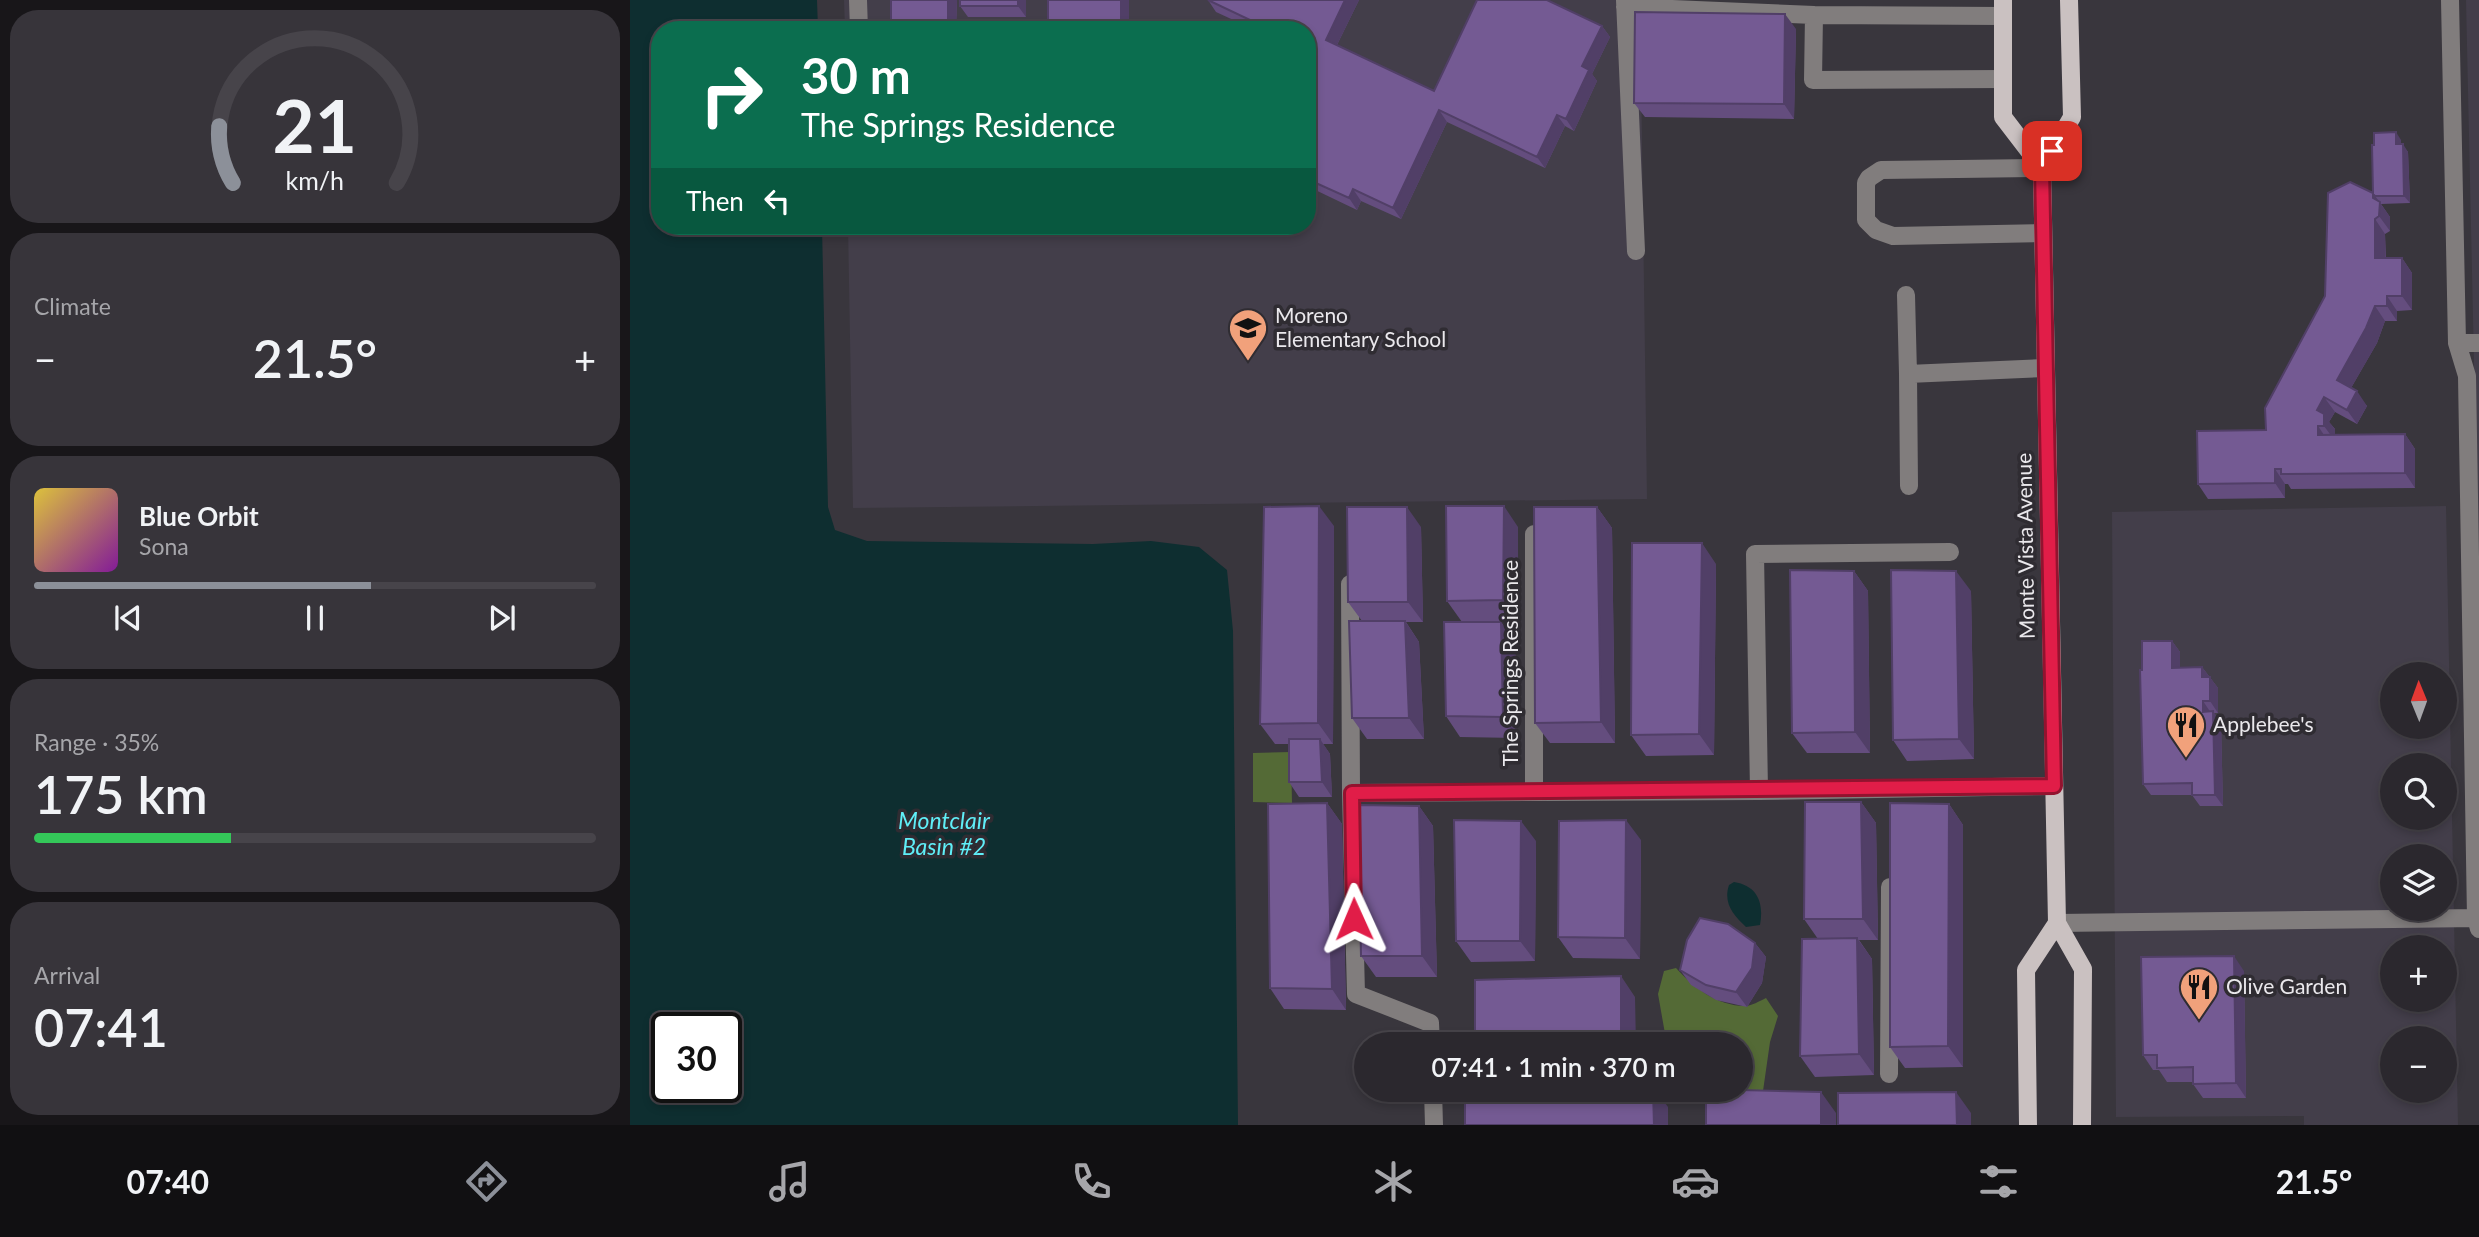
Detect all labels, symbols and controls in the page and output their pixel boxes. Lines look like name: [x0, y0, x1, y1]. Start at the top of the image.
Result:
text: 30 m: [801, 46, 911, 104]
icon: right: [686, 49, 777, 140]
text: 21: [273, 81, 357, 169]
text: The Springs Residence: [801, 105, 1115, 144]
pin: [2022, 121, 2082, 181]
icon: arrive: [2033, 132, 2071, 170]
text: km/h: [286, 164, 344, 194]
icon: left: [758, 182, 796, 220]
text: Then: [686, 185, 744, 217]
text: Climate: [34, 292, 111, 320]
place label: Moreno Elementary School: [1275, 302, 1446, 351]
school or university icon: Moreno Elementary School: [1227, 307, 1269, 362]
text: 21.5°: [253, 327, 377, 389]
text: −: [34, 336, 56, 382]
text: +: [574, 336, 596, 382]
street label: Monte Vista Avenue: [2010, 453, 2039, 639]
text: Blue Orbit: [139, 500, 259, 532]
text: Sona: [139, 532, 189, 560]
street label: The Springs Residence: [1497, 560, 1522, 766]
icon: previous: [109, 599, 147, 637]
icon: pause: [296, 599, 334, 637]
icon: next: [483, 599, 521, 637]
north arrow: [2380, 662, 2457, 738]
map controls: [2380, 662, 2457, 1103]
restaurant icon: Applebee's: [2165, 704, 2207, 759]
place label: Applebee's: [2213, 711, 2314, 736]
text: Range · 35%: [34, 728, 159, 756]
button: search: [2380, 753, 2457, 830]
text: 175 km: [34, 763, 208, 825]
water label: Montclair Basin #2: [898, 806, 991, 860]
button: layers: [2380, 844, 2457, 921]
position arrow: [1317, 882, 1391, 956]
button: +: [2380, 935, 2457, 1012]
text: Arrival: [34, 961, 100, 989]
restaurant icon: Olive Garden: [2178, 966, 2220, 1021]
place label: Olive Garden: [2226, 973, 2347, 998]
text: 07:41: [34, 996, 168, 1058]
speed limit sign: 30: [651, 1012, 742, 1103]
button: −: [2380, 1026, 2457, 1103]
text: 07:41 · 1 min · 370 m: [1431, 1051, 1676, 1083]
icon: directions: [462, 1157, 511, 1206]
icon: music: [765, 1157, 814, 1206]
icon: phone: [1067, 1157, 1116, 1206]
icon: climate: [1369, 1157, 1418, 1206]
icon: car: [1671, 1157, 1720, 1206]
icon: filters: [1974, 1157, 2023, 1206]
text: 07:40: [127, 1162, 209, 1201]
text: 21.5°: [2276, 1162, 2352, 1201]

